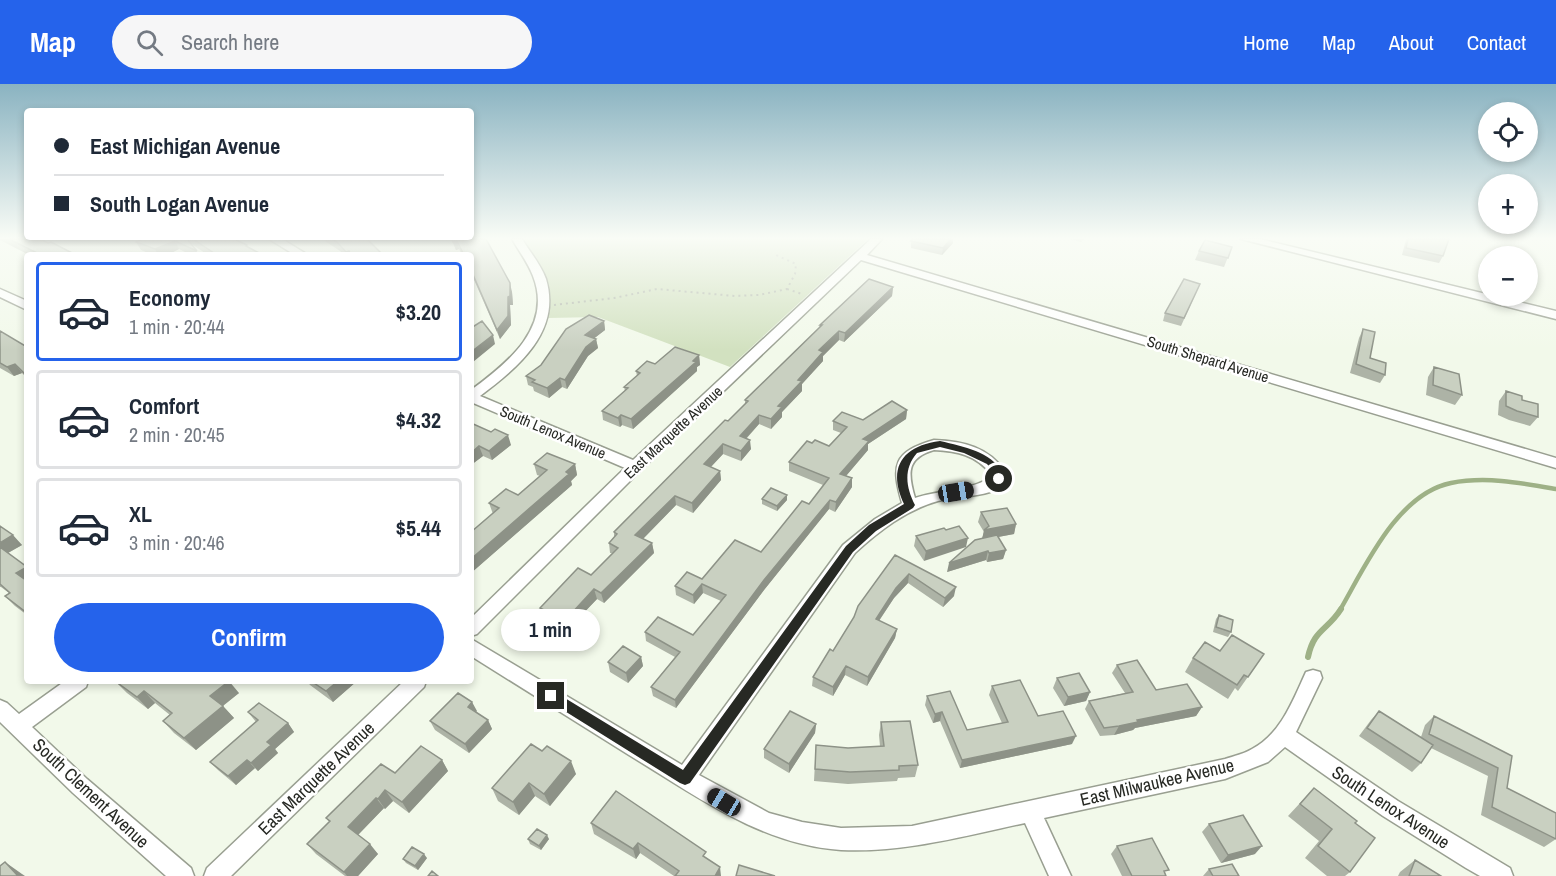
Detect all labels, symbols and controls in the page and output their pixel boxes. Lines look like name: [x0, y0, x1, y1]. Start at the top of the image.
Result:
search box: [112, 15, 532, 69]
text: Map: [30, 23, 76, 61]
icon: search: [133, 26, 166, 59]
text: Search here: [181, 27, 279, 57]
text: Home: [1243, 28, 1289, 57]
text: Map: [1322, 28, 1356, 57]
text: About: [1389, 28, 1434, 57]
text: Contact: [1467, 28, 1526, 57]
map controls: [1478, 102, 1538, 306]
button: locate: [1478, 102, 1538, 162]
text: East Michigan Avenue: [90, 131, 280, 161]
button: +: [1478, 174, 1538, 234]
text: South Logan Avenue: [90, 189, 269, 219]
button: −: [1478, 246, 1538, 306]
text: Economy: [129, 283, 210, 313]
icon: car: [57, 285, 111, 339]
text: $3.20: [396, 297, 441, 327]
text: 1 min · 20:44: [129, 313, 225, 340]
street label: South Shepard Avenue: [1145, 330, 1272, 388]
street label: East Marquette Avenue: [619, 381, 727, 483]
text: Comfort: [129, 391, 199, 421]
icon: car: [57, 393, 111, 447]
street label: South Lenox Avenue: [497, 400, 609, 464]
text: $4.32: [396, 405, 441, 435]
text: 2 min · 20:45: [129, 421, 225, 448]
route start: [985, 465, 1012, 492]
car: [937, 480, 975, 504]
text: XL: [129, 499, 152, 529]
icon: car: [57, 501, 111, 555]
text: $5.44: [396, 513, 441, 543]
text: 3 min · 20:46: [129, 529, 225, 556]
button: Confirm: [54, 603, 444, 672]
callout: 1 min: [502, 609, 600, 651]
text: 1 min: [529, 616, 572, 643]
route end: [537, 682, 564, 709]
street label: East Marquette Avenue: [252, 716, 380, 840]
street label: South Clement Avenue: [27, 732, 155, 854]
street label: East Milwaukee Avenue: [1078, 752, 1236, 812]
street label: South Lenox Avenue: [1327, 759, 1455, 855]
car: [704, 785, 744, 819]

